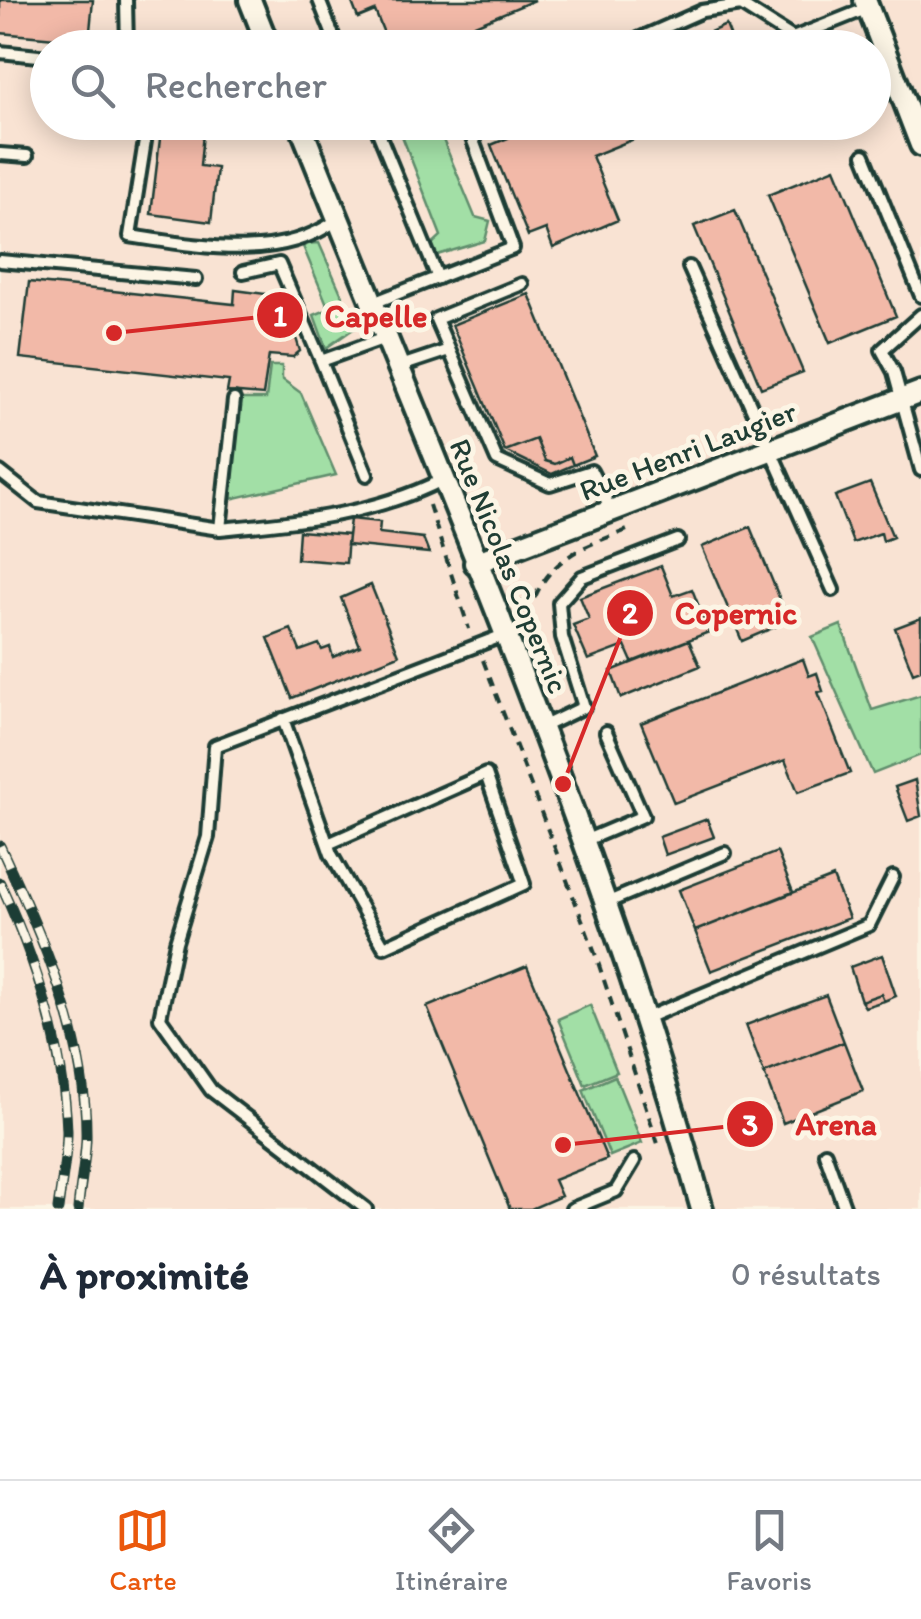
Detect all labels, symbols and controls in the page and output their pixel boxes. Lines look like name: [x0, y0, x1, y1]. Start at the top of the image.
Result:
search box: [30, 30, 891, 140]
icon: search: [65, 58, 120, 113]
text: Rechercher: [145, 62, 327, 108]
callout: Capelle: [255, 284, 447, 346]
text: 1: [273, 297, 287, 334]
text: Capelle: [325, 297, 427, 335]
street label: Rue Henri Laugier: [574, 392, 802, 509]
street label: Rue Nicolas Copernic: [441, 433, 577, 699]
callout: Copernic: [605, 582, 817, 644]
text: 2: [622, 594, 638, 631]
text: Copernic: [675, 594, 797, 632]
callout: Arena: [725, 1093, 897, 1155]
text: Arena: [794, 1105, 877, 1143]
text: 3: [742, 1106, 758, 1143]
text: À proximité: [40, 1249, 249, 1300]
text: 0 résultats: [731, 1255, 881, 1293]
tab: Carte: [109, 1503, 177, 1597]
tab: Itinéraire: [395, 1503, 508, 1597]
tab: Favoris: [726, 1503, 812, 1597]

